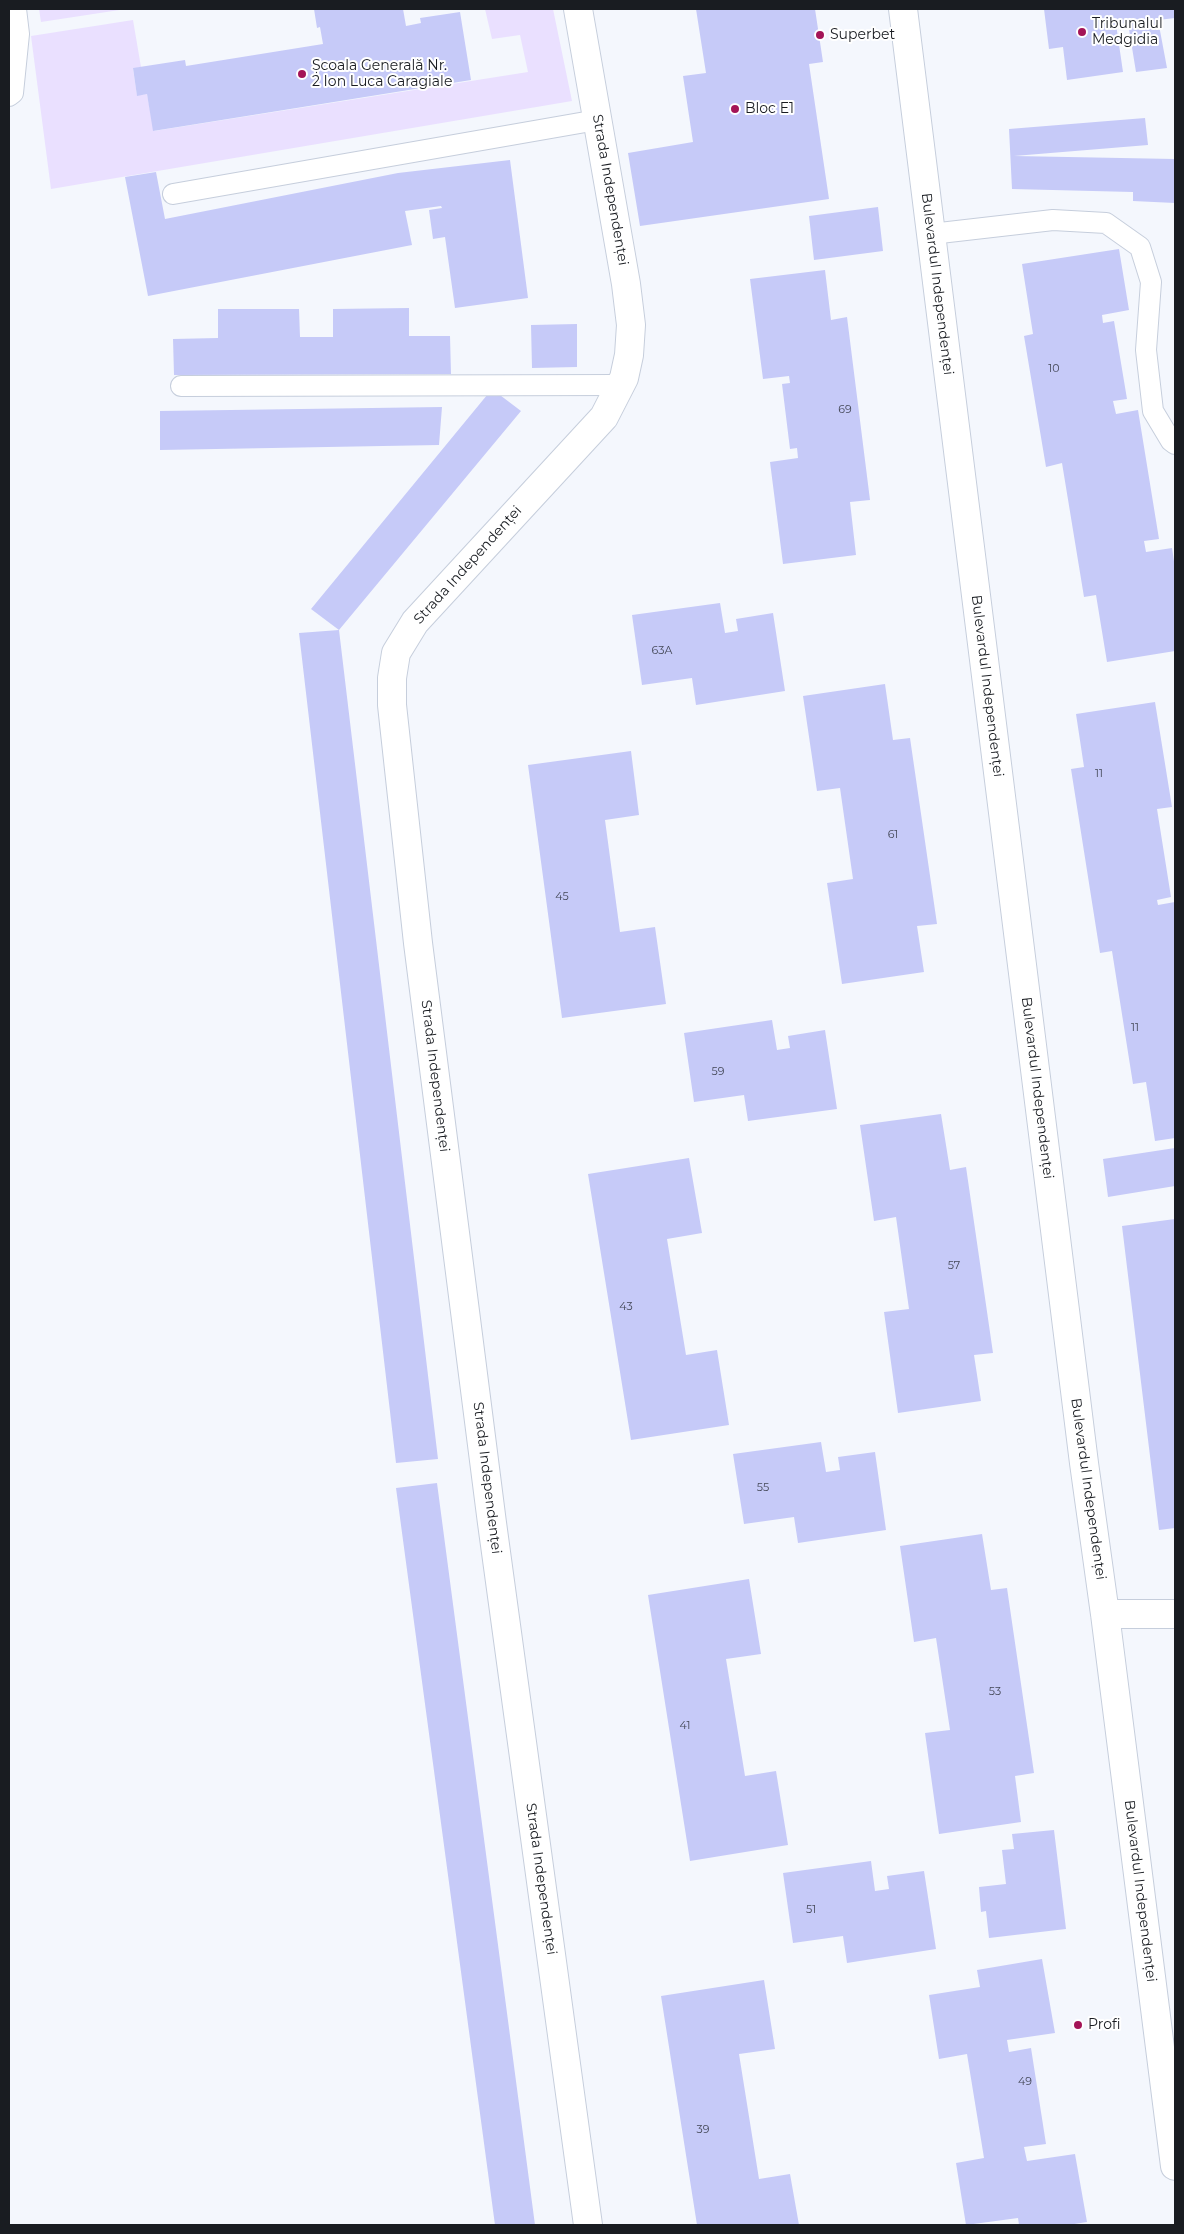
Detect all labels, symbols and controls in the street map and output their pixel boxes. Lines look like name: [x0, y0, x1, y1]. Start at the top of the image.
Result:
place label: Tribunalul Medgidia: [1092, 16, 1163, 48]
marker: Tribunalul Medgidia: [1076, 26, 1088, 38]
place label: Superbet: [830, 27, 895, 43]
marker: Superbet: [814, 29, 826, 41]
place label: Școala Generală Nr. 2 Ion Luca Caragiale: [312, 58, 452, 90]
marker: Școala Generală Nr. 2 Ion Luca Caragiale: [296, 68, 308, 80]
place label: Bloc E1: [745, 101, 794, 117]
marker: Bloc E1: [729, 103, 741, 115]
street label: Strada Independenței: [588, 113, 632, 267]
street label: Bulevardul Independenței: [917, 192, 957, 376]
house number: 10: [1048, 362, 1060, 376]
house number: 69: [838, 403, 852, 417]
street label: Strada Independenței: [411, 502, 525, 628]
street label: Bulevardul Independenței: [967, 594, 1007, 778]
house number: 63A: [652, 644, 672, 658]
house number: 11: [1095, 767, 1103, 781]
house number: 61: [888, 828, 898, 842]
house number: 45: [555, 890, 569, 904]
street label: Bulevardul Independenței: [1017, 996, 1057, 1180]
street label: Strada Independenței: [417, 999, 453, 1153]
house number: 11: [1131, 1021, 1139, 1035]
house number: 59: [712, 1065, 724, 1079]
house number: 57: [948, 1259, 960, 1273]
house number: 43: [619, 1300, 633, 1314]
street label: Bulevardul Independenței: [1067, 1397, 1109, 1581]
street label: Strada Independenței: [469, 1401, 505, 1555]
house number: 55: [757, 1481, 769, 1495]
house number: 53: [989, 1685, 1001, 1699]
house number: 41: [680, 1719, 690, 1733]
street label: Bulevardul Independenței: [1120, 1799, 1160, 1983]
street label: Strada Independenței: [522, 1802, 560, 1956]
house number: 51: [806, 1903, 816, 1917]
place label: Profi: [1088, 2017, 1120, 2033]
marker: Profi: [1072, 2019, 1084, 2031]
house number: 49: [1018, 2075, 1032, 2089]
house number: 39: [697, 2123, 709, 2137]

